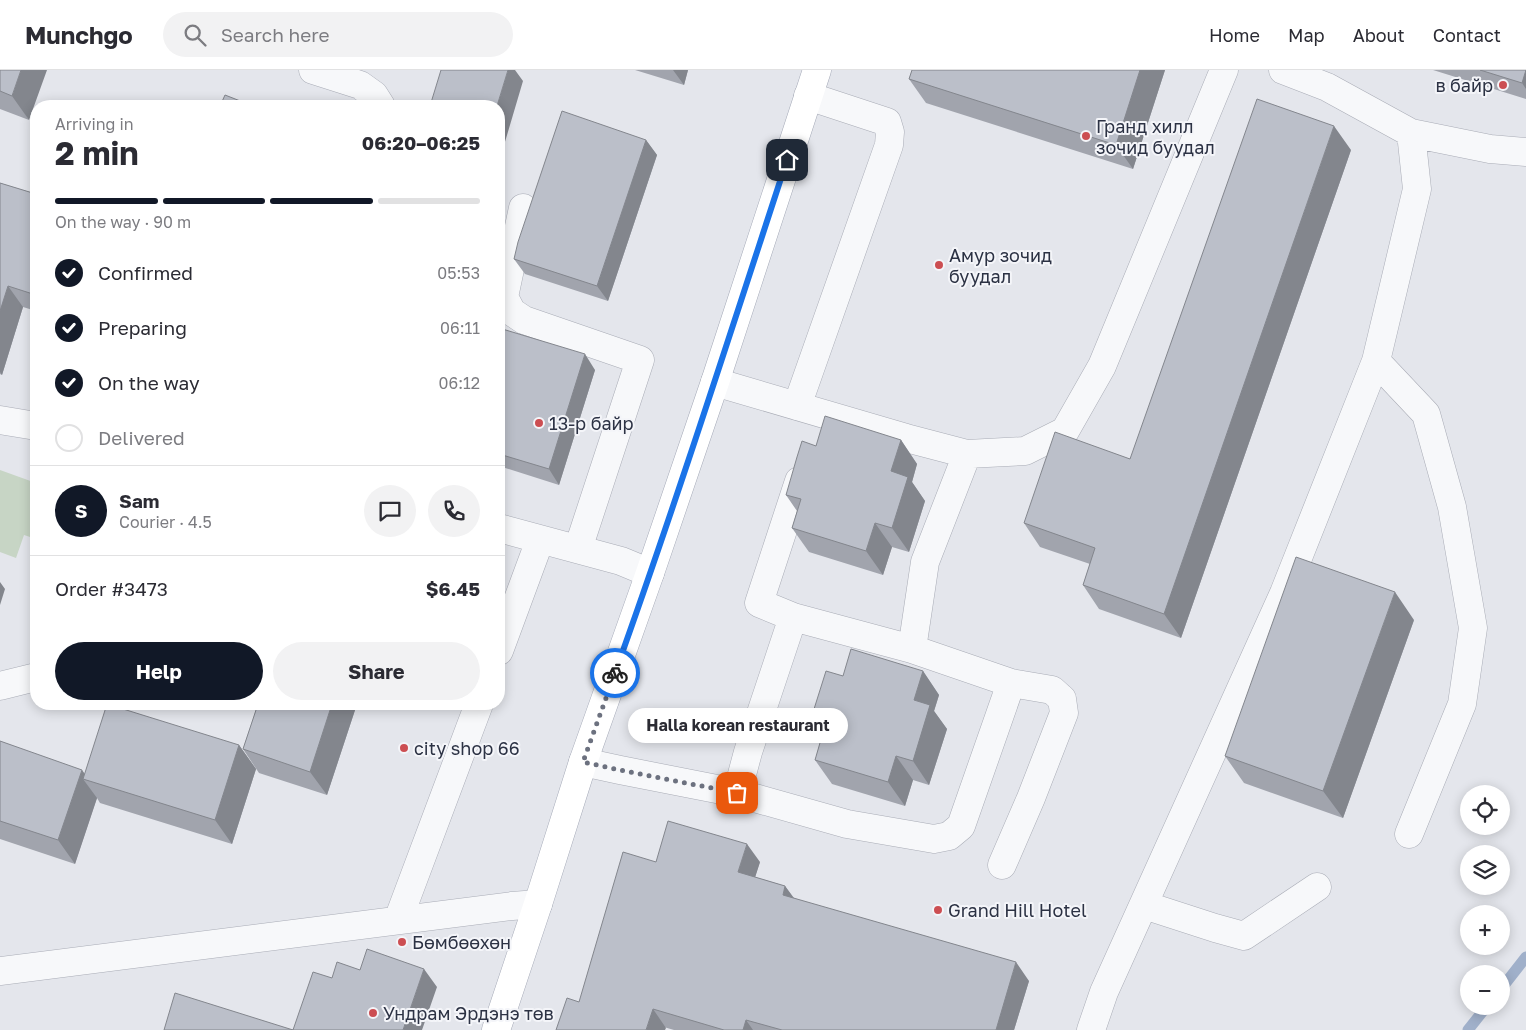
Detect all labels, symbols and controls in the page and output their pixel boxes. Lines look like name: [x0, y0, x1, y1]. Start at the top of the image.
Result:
search box: [163, 12, 513, 57]
text: Munchgo: [25, 20, 133, 49]
icon: search: [181, 21, 209, 49]
text: Search here: [221, 23, 330, 46]
text: Home: [1209, 24, 1260, 46]
text: Map: [1288, 24, 1325, 46]
text: About: [1353, 24, 1405, 46]
text: Contact: [1433, 24, 1501, 46]
place label: в байр: [1435, 74, 1493, 96]
marker: в байр: [1497, 79, 1509, 91]
text: Arriving in: [55, 114, 134, 134]
place label: Гранд хилл зочид буудал: [1096, 115, 1215, 158]
marker: Гранд хилл зочид буудал: [1080, 130, 1092, 142]
text: 06:20–06:25: [362, 131, 480, 154]
text: 2 min: [55, 134, 139, 172]
pin: [766, 139, 808, 181]
icon: home: [773, 146, 801, 174]
text: On the way · 90 m: [55, 212, 191, 232]
place label: Амур зочид буудал: [949, 244, 1052, 287]
icon: check: [55, 259, 83, 287]
marker: Амур зочид буудал: [933, 259, 945, 271]
text: Confirmed: [98, 261, 193, 284]
text: 05:53: [437, 263, 480, 283]
icon: check: [55, 314, 83, 342]
text: Preparing: [98, 316, 187, 339]
text: 06:11: [440, 318, 480, 338]
icon: check: [55, 369, 83, 397]
text: On the way: [98, 371, 200, 394]
text: 06:12: [439, 373, 480, 393]
place label: 13-р байр: [549, 412, 634, 434]
marker: 13-р байр: [533, 417, 545, 429]
text: Delivered: [98, 426, 185, 449]
button: chat: [364, 485, 416, 537]
button: phone: [428, 485, 480, 537]
text: Sam: [119, 489, 159, 512]
text: S: [75, 499, 87, 522]
text: Courier · 4.5: [119, 512, 212, 532]
text: Order #3473: [55, 577, 168, 600]
text: $6.45: [426, 577, 480, 600]
button: Help: [55, 642, 263, 700]
button: Share: [273, 642, 480, 700]
courier: [590, 648, 640, 698]
icon: bike: [601, 659, 629, 687]
callout: Halla korean restaurant: [627, 708, 847, 743]
text: Halla korean restaurant: [646, 715, 830, 735]
place label: city shop 66: [414, 737, 520, 759]
marker: city shop 66: [398, 742, 410, 754]
pin: [716, 772, 758, 814]
icon: bag: [723, 779, 751, 807]
map controls: [1460, 785, 1510, 1015]
button: locate: [1460, 785, 1510, 835]
button: layers: [1460, 845, 1510, 895]
place label: Grand Hill Hotel: [948, 899, 1087, 921]
marker: Grand Hill Hotel: [932, 904, 944, 916]
button: +: [1460, 905, 1510, 955]
place label: Бөмбөөхөн: [412, 931, 511, 953]
marker: Бөмбөөхөн: [396, 936, 408, 948]
button: −: [1460, 965, 1510, 1015]
place label: Ундрам Эрдэнэ төв: [383, 1002, 554, 1024]
marker: Ундрам Эрдэнэ төв: [367, 1007, 379, 1019]

